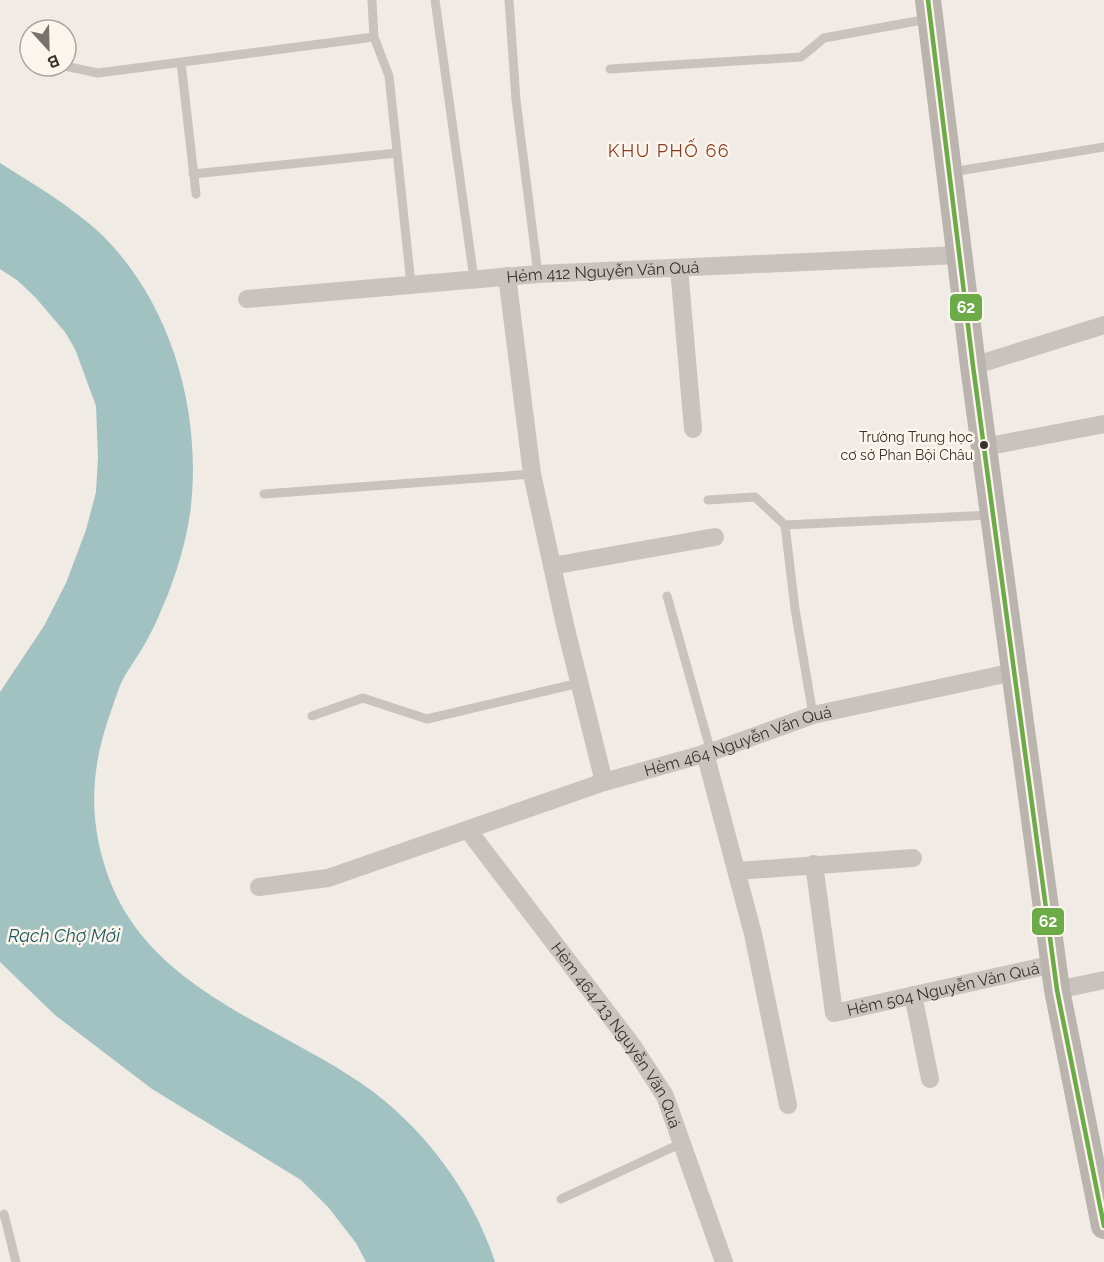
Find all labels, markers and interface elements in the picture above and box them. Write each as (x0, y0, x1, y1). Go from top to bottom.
north arrow (18, 18, 78, 78)
text: B (45, 51, 62, 72)
district label: KHU PHỐ 66 (608, 138, 730, 161)
street label: Hẻm 412 Nguyễn Văn Quá (506, 257, 700, 286)
line badge: 62 (949, 293, 983, 322)
text: 62 (957, 298, 975, 317)
place label: Trường Trung học cơ sở Phan Bội Châu (841, 429, 973, 463)
marker: Trường Trung học cơ sở Phan Bội Châu (978, 439, 990, 451)
street label: Hẻm 464 Nguyễn Văn Quá (642, 702, 833, 780)
line badge: 62 (1031, 907, 1065, 936)
text: 62 (1039, 912, 1057, 931)
water label: Rạch Chợ Mới (8, 925, 121, 946)
street label: Hẻm 464/13 Nguyễn Văn Quá (547, 938, 685, 1131)
street label: Hẻm 504 Nguyễn Văn Quá (845, 958, 1041, 1019)

